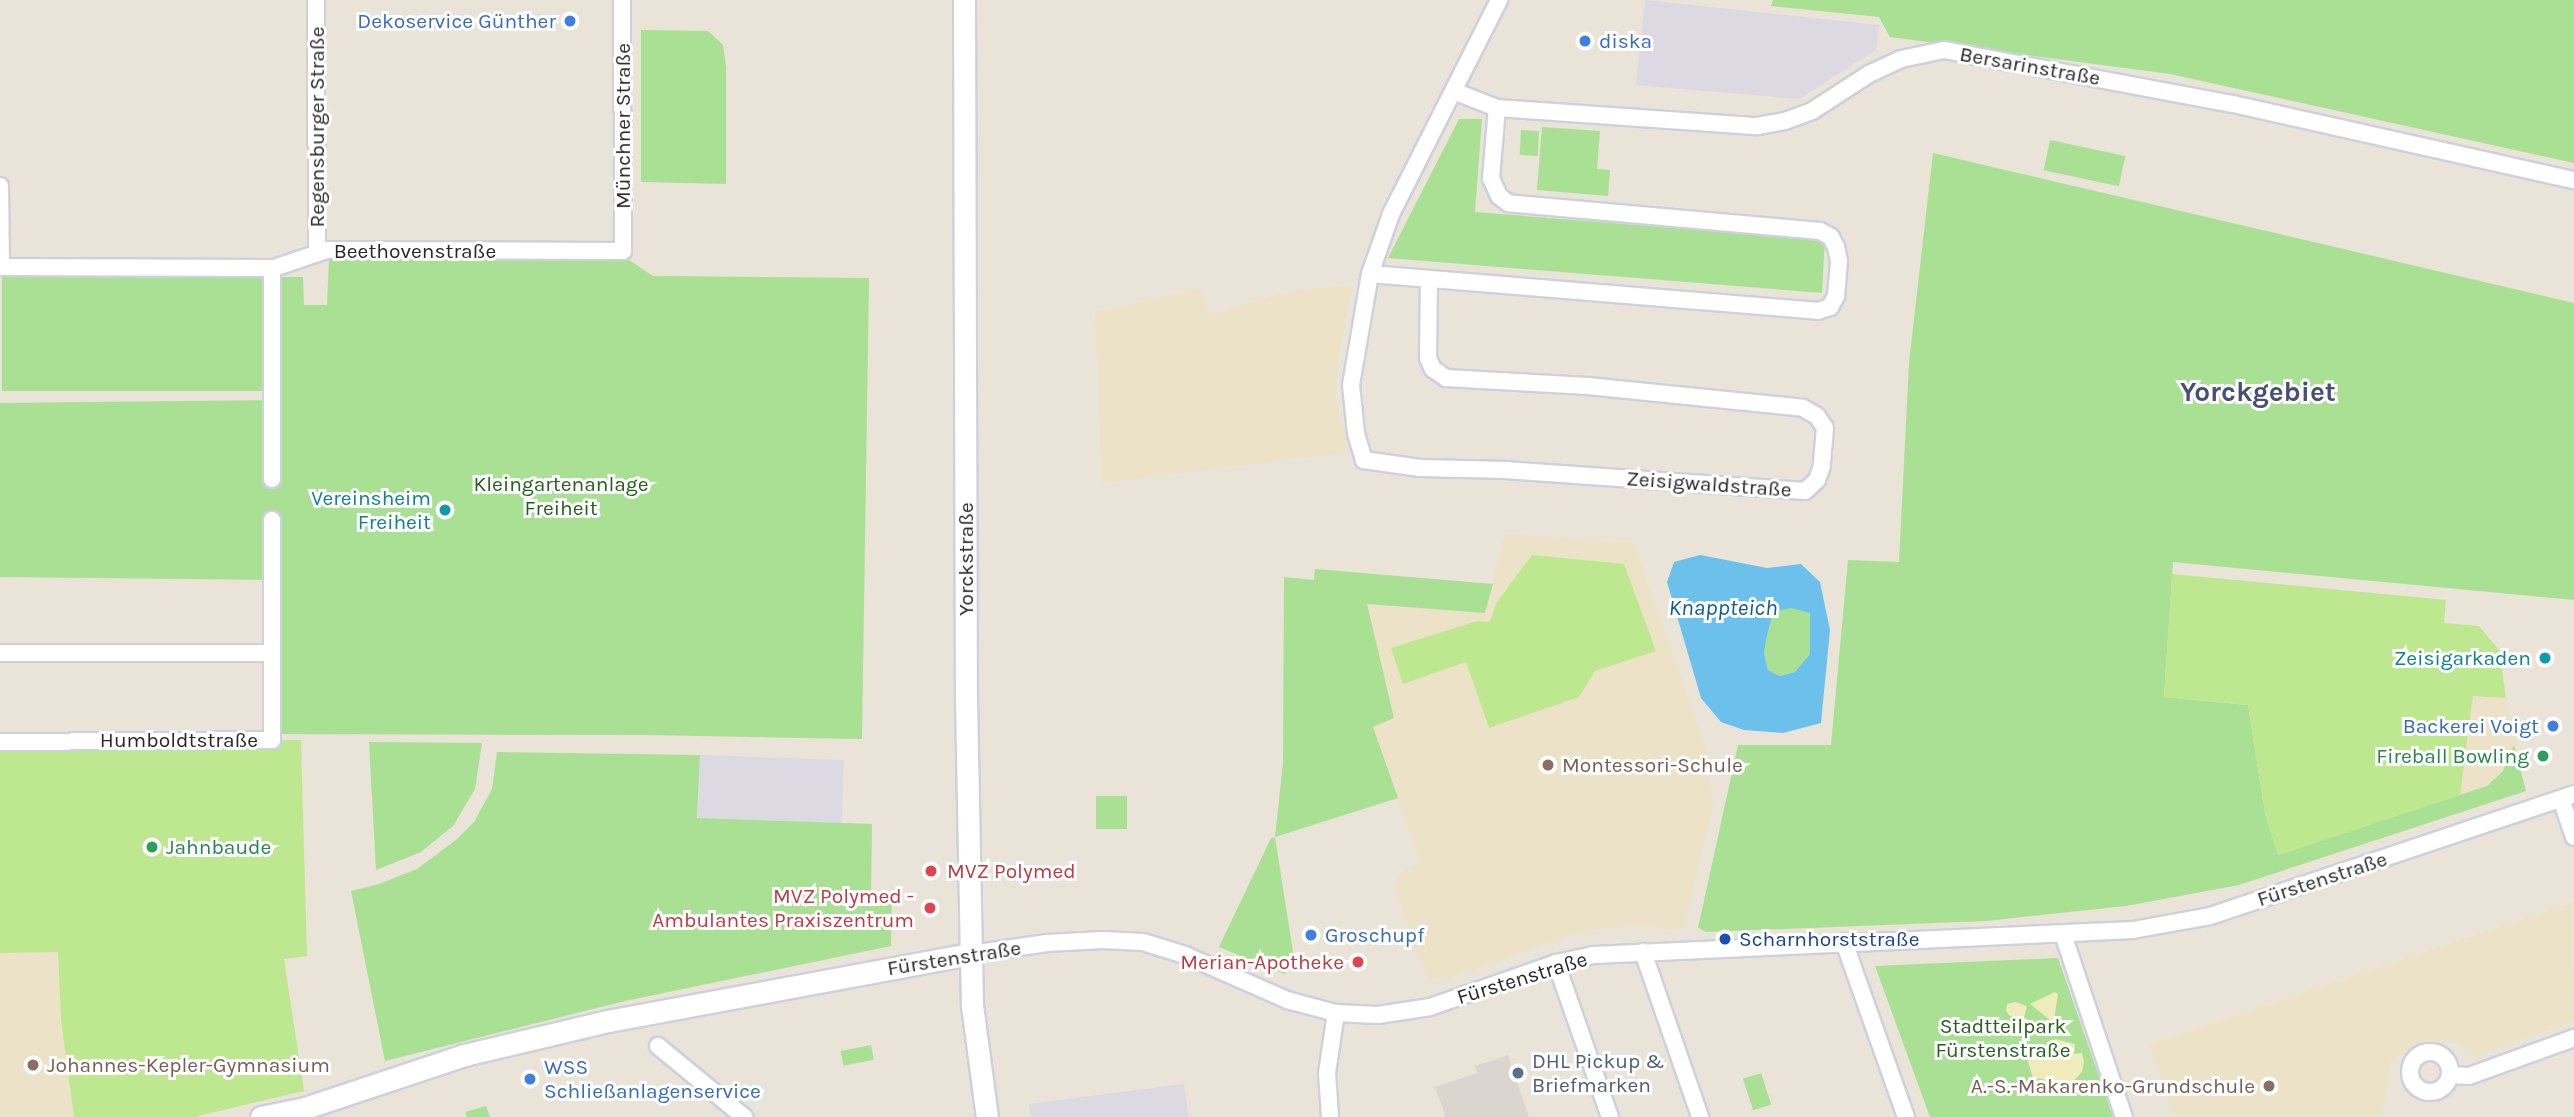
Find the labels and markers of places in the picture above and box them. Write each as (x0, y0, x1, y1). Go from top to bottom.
place label: Dekoservice Günther (357, 8, 556, 34)
marker: Dekoservice Günther (562, 13, 578, 29)
place label: diska (1599, 28, 1652, 54)
marker: diska (1577, 33, 1593, 49)
place label: Vereinsheim Freiheit (311, 485, 431, 535)
marker: Vereinsheim Freiheit (437, 502, 453, 518)
place label: Zeisigarkaden (2394, 645, 2531, 671)
marker: Zeisigarkaden (2537, 650, 2553, 666)
place label: Backerei Voigt (2403, 713, 2539, 739)
marker: Backerei Voigt (2545, 718, 2561, 734)
place label: Fireball Bowling (2376, 743, 2529, 769)
marker: Fireball Bowling (2535, 748, 2551, 764)
place label: Montessori-Schule (1562, 752, 1743, 778)
marker: Montessori-Schule (1540, 757, 1556, 773)
place label: Jahnbaude (166, 834, 271, 860)
marker: Jahnbaude (144, 839, 160, 855)
place label: MVZ Polymed (947, 858, 1076, 884)
marker: MVZ Polymed (921, 861, 941, 881)
place label: MVZ Polymed - Ambulantes Praxiszentrum (652, 883, 914, 933)
marker: MVZ Polymed - Ambulantes Praxiszentrum (920, 898, 940, 918)
place label: Groschupf (1325, 922, 1424, 948)
place label: Scharnhorststraße (1739, 926, 1919, 952)
marker: Groschupf (1303, 927, 1319, 943)
marker: Scharnhorststraße (1717, 931, 1733, 947)
place label: Merian-Apotheke (1180, 949, 1344, 975)
marker: Merian-Apotheke (1350, 954, 1366, 970)
place label: DHL Pickup & Briefmarken (1532, 1048, 1664, 1098)
place label: Johannes-Kepler-Gymnasium (47, 1052, 330, 1078)
place label: WSS Schließanlagenservice (544, 1054, 761, 1104)
marker: Johannes-Kepler-Gymnasium (25, 1057, 41, 1073)
marker: DHL Pickup & Briefmarken (1510, 1065, 1526, 1081)
marker: WSS Schließanlagenservice (522, 1071, 538, 1087)
place label: A.-S.-Makarenko-Grundschule (1971, 1073, 2255, 1099)
marker: A.-S.-Makarenko-Grundschule (2261, 1078, 2277, 1094)

